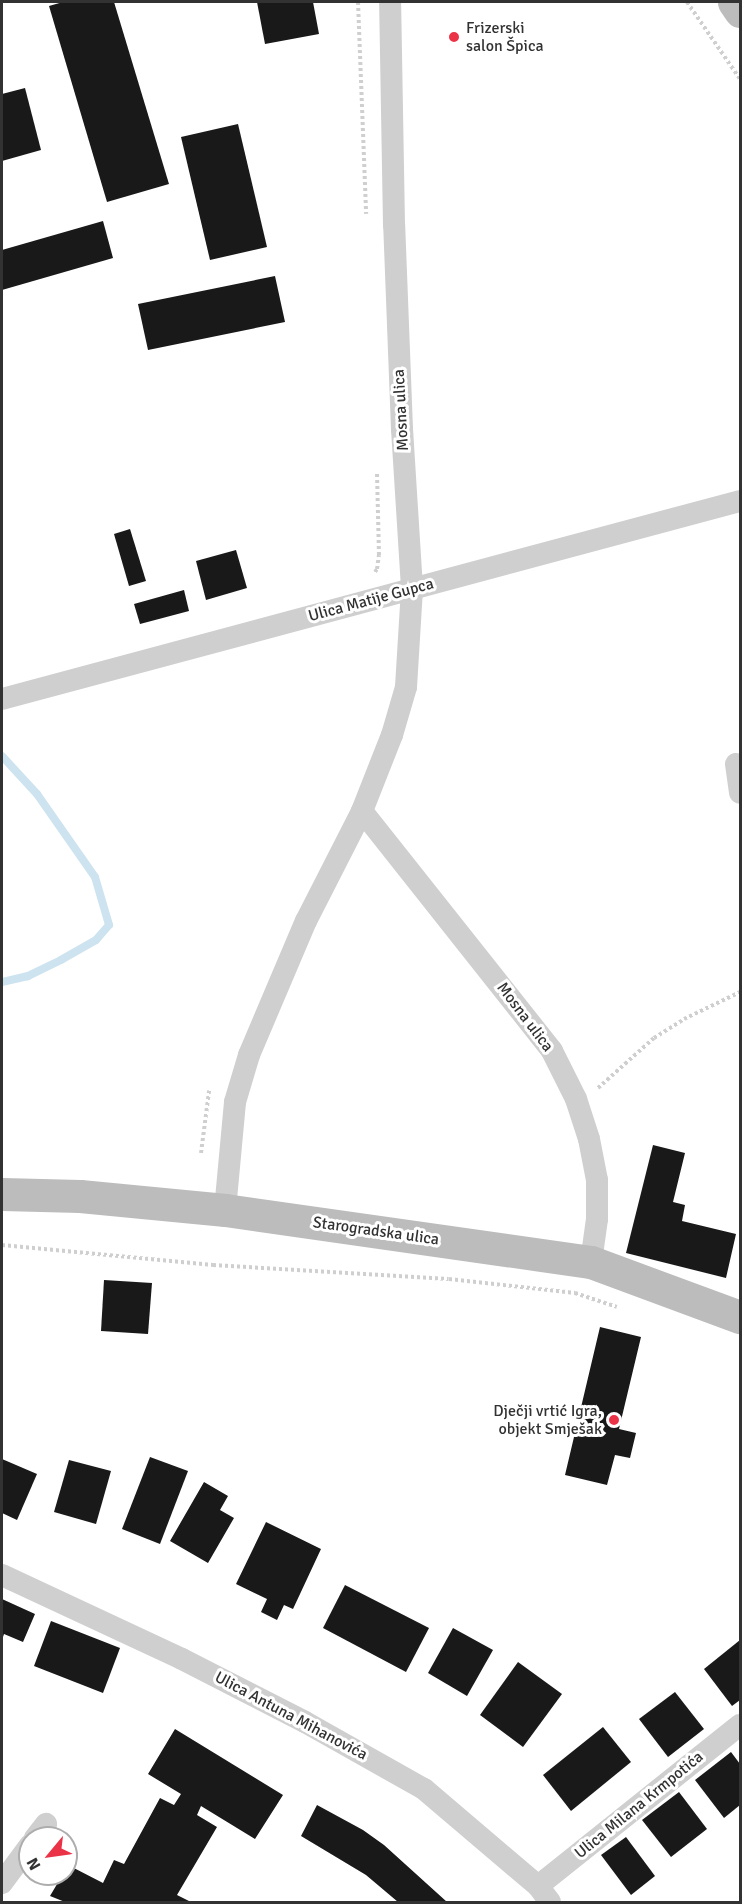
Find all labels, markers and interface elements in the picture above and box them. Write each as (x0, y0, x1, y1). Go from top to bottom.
place label: Frizerski salon Špica (466, 18, 544, 56)
marker: Frizerski salon Špica (447, 30, 461, 44)
street label: Mosna ulica (389, 369, 413, 451)
street label: Ulica Matije Gupca (306, 574, 436, 626)
street label: Mosna ulica (493, 978, 557, 1056)
street label: Starogradska ulica (312, 1213, 440, 1249)
place label: Dječji vrtić Igra, objekt Smješak (493, 1401, 602, 1439)
marker: Dječji vrtić Igra, objekt Smješak (607, 1413, 621, 1427)
street label: Ulica Antuna Mihanovića (211, 1668, 371, 1764)
street label: Ulica Milana Krmpotića (571, 1747, 707, 1863)
north arrow (18, 1826, 78, 1886)
text: N (23, 1854, 45, 1873)

